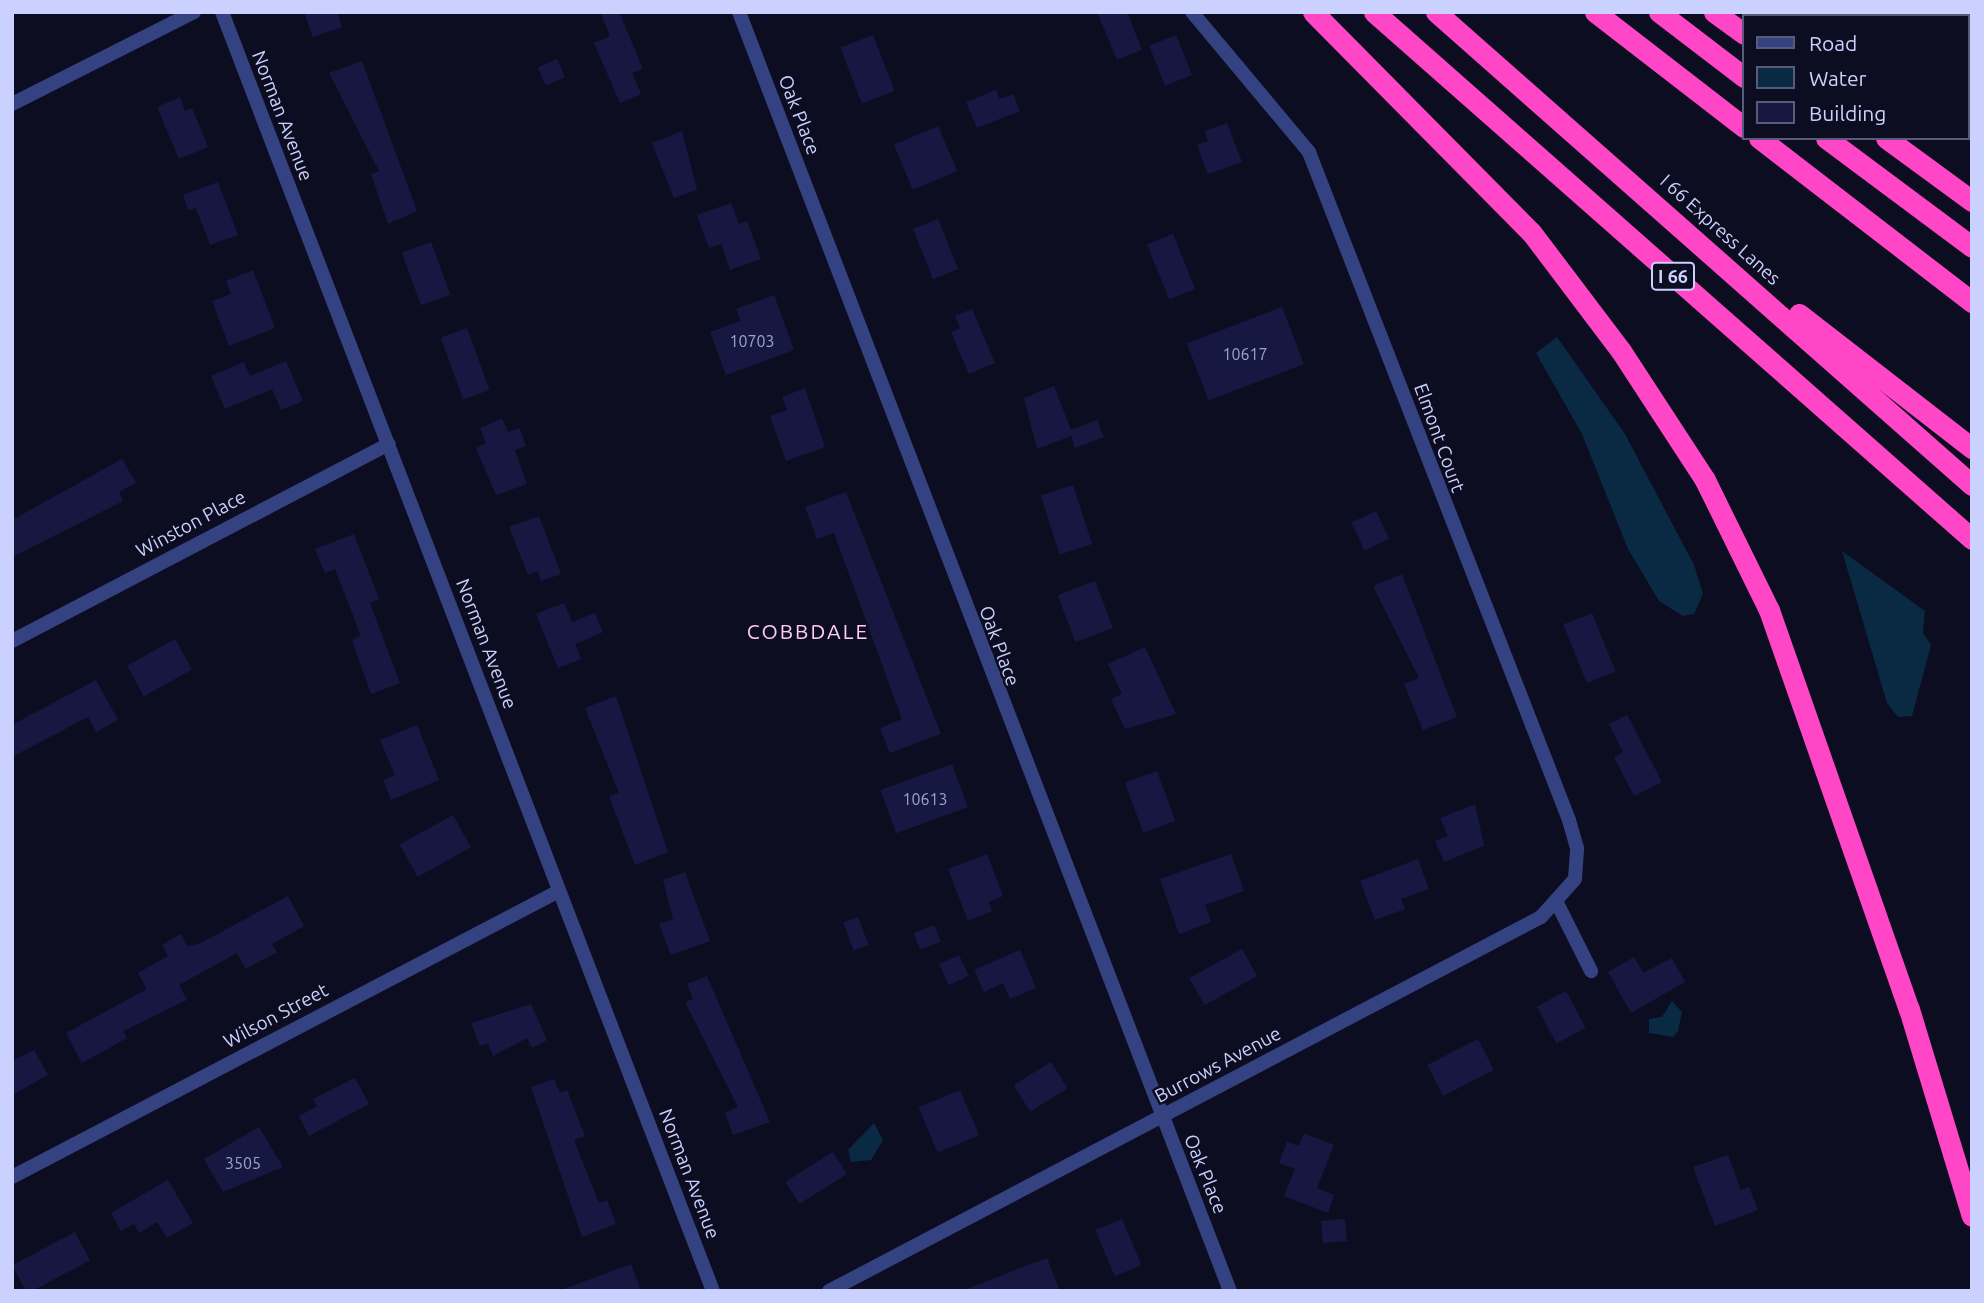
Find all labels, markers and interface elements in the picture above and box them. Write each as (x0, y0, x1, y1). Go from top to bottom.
legend (1742, 14, 1970, 140)
text: Road (1809, 31, 1857, 55)
street label: Norman Avenue (247, 48, 317, 184)
text: Water (1809, 66, 1867, 90)
street label: Oak Place (773, 72, 825, 158)
text: Building (1809, 101, 1886, 125)
street label: I 66 Express Lanes (1655, 170, 1785, 290)
road number: I 66 (1650, 262, 1696, 290)
house number: 10703 (729, 331, 775, 351)
house number: 10617 (1222, 344, 1268, 364)
street label: Elmont Court (1409, 381, 1469, 495)
street label: Winston Place (132, 486, 250, 562)
street label: Norman Avenue (451, 576, 521, 712)
street label: Oak Place (974, 603, 1024, 689)
district label: COBBDALE (748, 618, 868, 644)
house number: 10613 (902, 789, 948, 809)
street label: Wilson Street (220, 979, 332, 1053)
street label: Burrows Avenue (1151, 1022, 1285, 1108)
street label: Norman Avenue (654, 1106, 724, 1242)
street label: Oak Place (1179, 1131, 1231, 1217)
house number: 3505 (225, 1153, 261, 1173)

